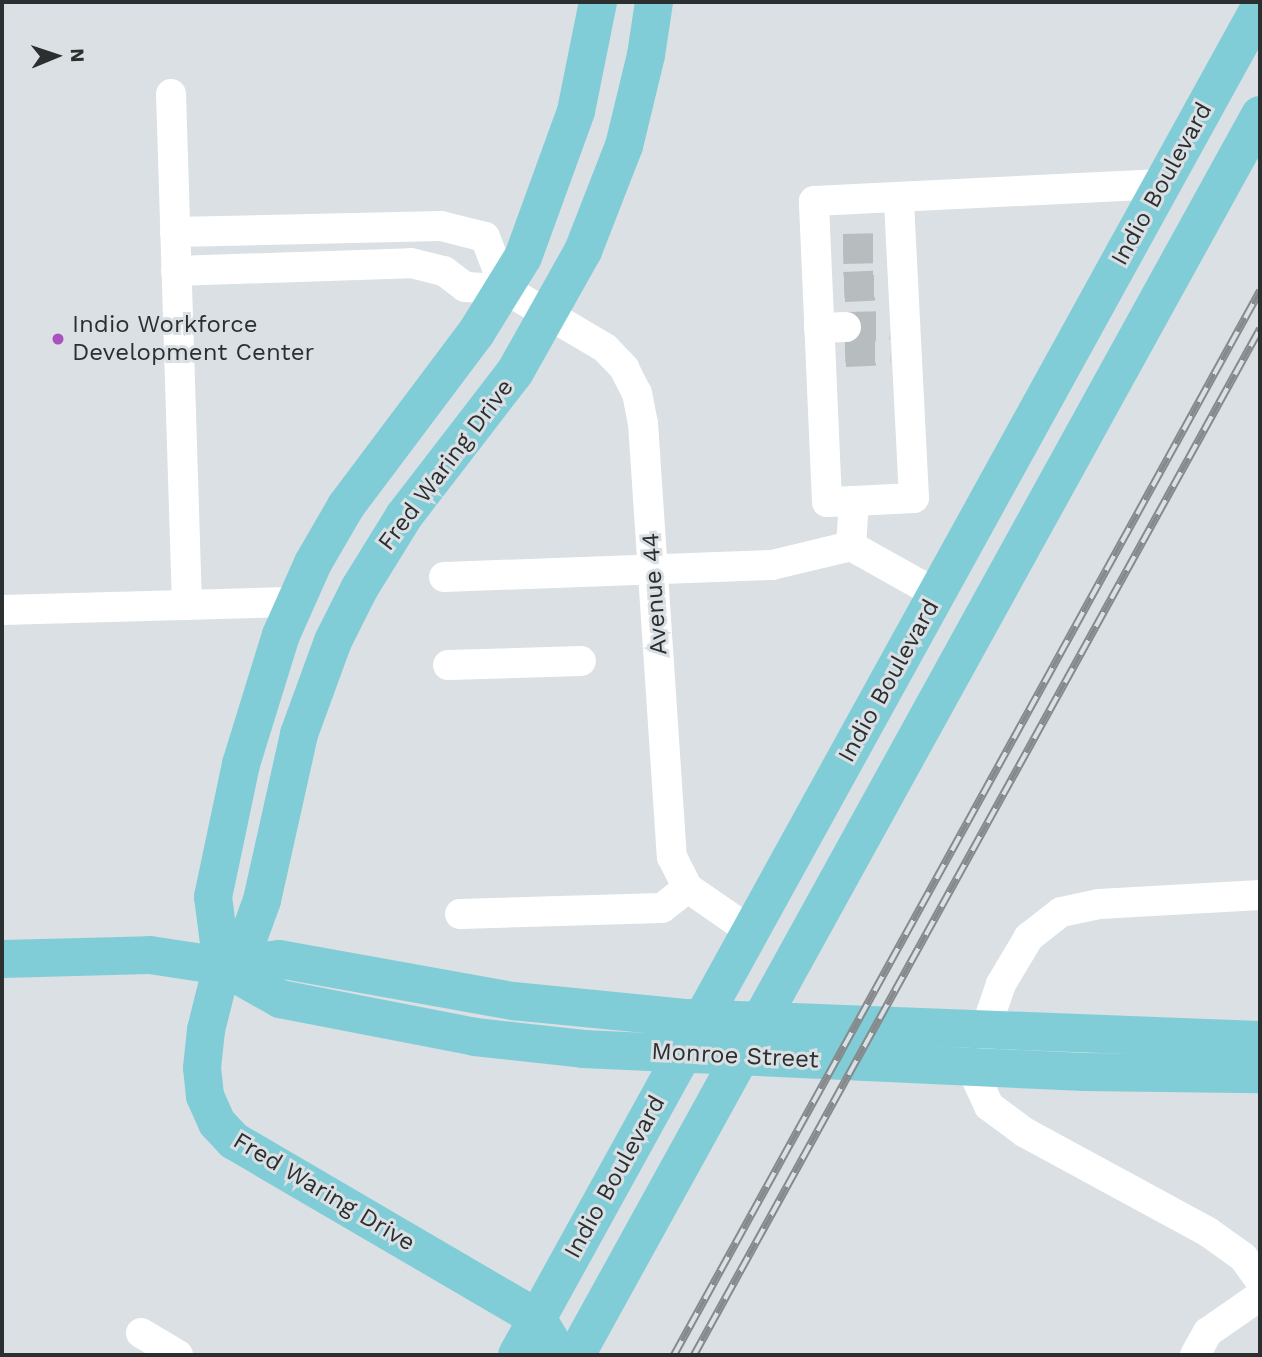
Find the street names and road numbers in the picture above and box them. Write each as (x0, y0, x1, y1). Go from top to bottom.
street label: Indio Boulevard (1105, 98, 1219, 270)
street label: Fred Waring Drive (372, 373, 520, 557)
street label: Avenue 44 (636, 532, 674, 656)
street label: Indio Boulevard (832, 595, 946, 767)
street label: Monroe Street (651, 1037, 819, 1075)
street label: Indio Boulevard (558, 1091, 672, 1263)
street label: Fred Waring Drive (228, 1126, 420, 1258)

